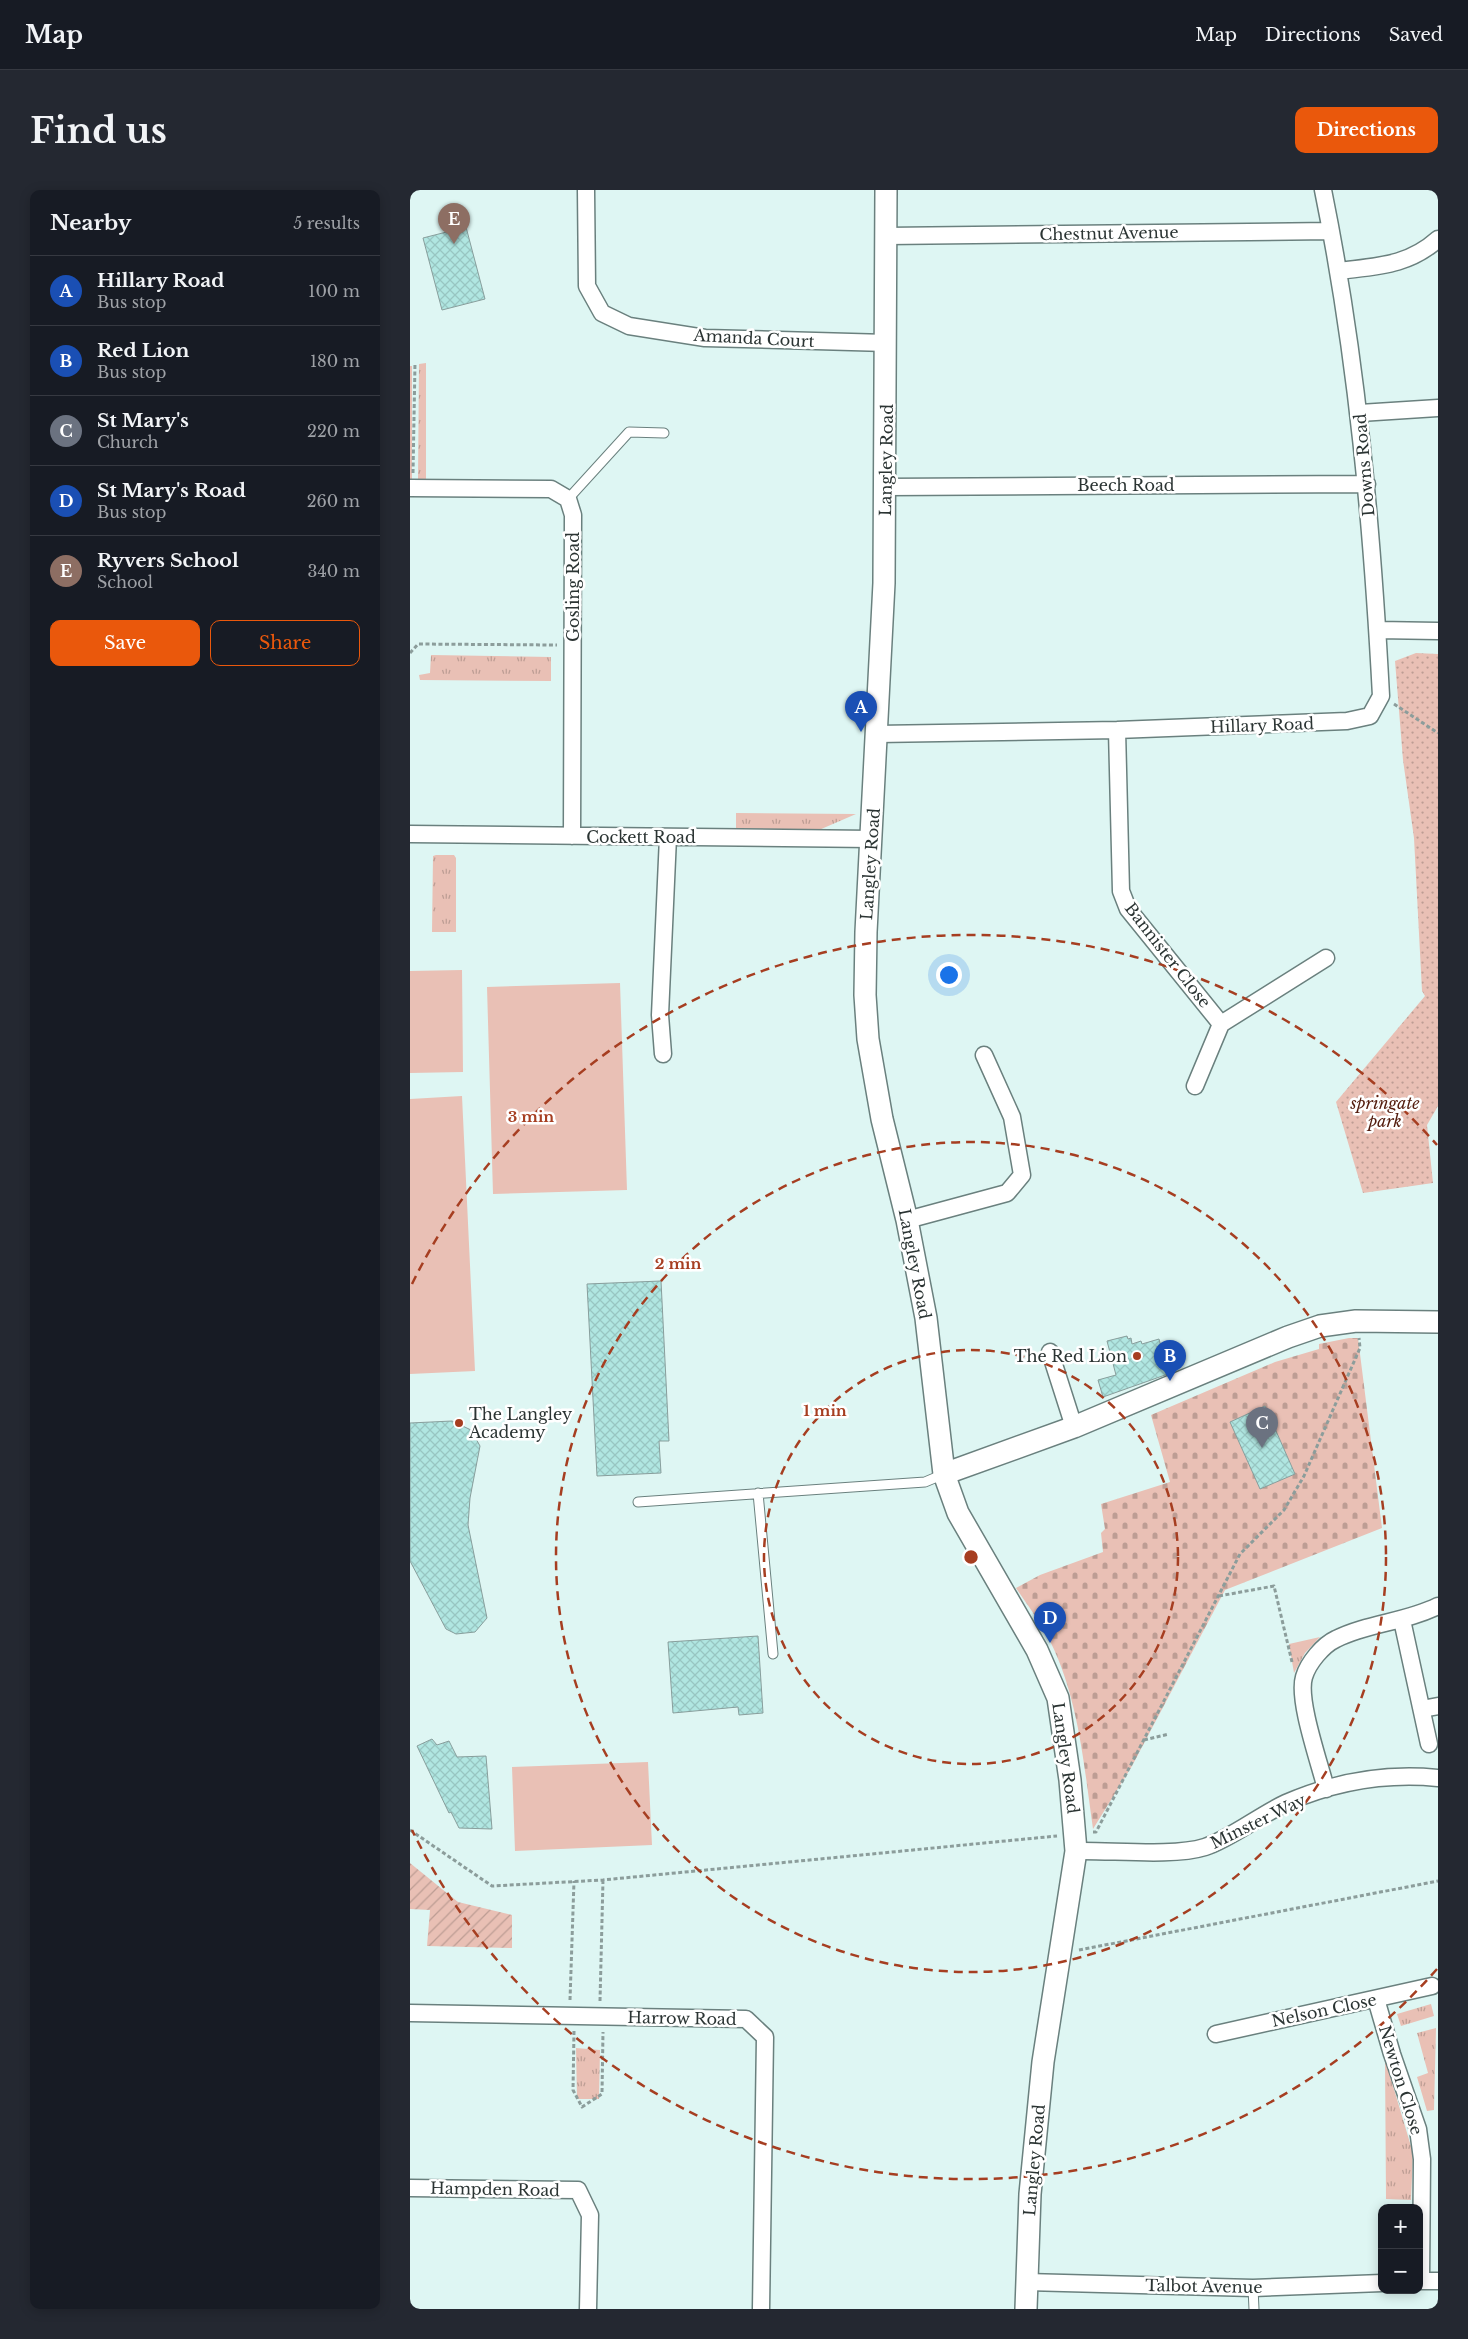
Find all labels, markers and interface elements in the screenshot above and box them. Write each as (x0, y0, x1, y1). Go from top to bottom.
text: Map (25, 20, 83, 49)
text: Map (1195, 24, 1237, 46)
text: Directions (1265, 24, 1361, 46)
text: Saved (1389, 24, 1443, 46)
button: Directions (1295, 107, 1438, 153)
text: Find us (30, 109, 167, 152)
pin: E (438, 203, 470, 244)
text: Nearby (50, 210, 131, 236)
text: 5 results (293, 213, 360, 233)
street label: Chestnut Avenue (1039, 222, 1179, 244)
text: Hillary Road (97, 269, 224, 292)
text: A (60, 281, 72, 301)
text: 100 m (308, 281, 360, 301)
text: Bus stop (97, 292, 166, 312)
street label: Amanda Court (692, 325, 815, 351)
text: Red Lion (97, 339, 189, 362)
text: B (60, 351, 72, 371)
text: 180 m (310, 351, 360, 371)
text: Bus stop (97, 362, 166, 382)
street label: Langley Road (875, 404, 897, 516)
text: St Mary's (97, 409, 189, 432)
street label: Downs Road (1350, 412, 1378, 517)
text: C (59, 421, 73, 441)
text: 220 m (307, 421, 360, 441)
text: Church (97, 432, 159, 452)
street label: Beech Road (1077, 475, 1175, 495)
text: St Mary's Road (97, 479, 246, 502)
text: D (59, 491, 73, 511)
text: 260 m (307, 491, 360, 511)
text: Bus stop (97, 502, 166, 522)
street label: Gosling Road (563, 532, 583, 642)
text: Ryvers School (97, 549, 239, 572)
text: E (60, 561, 72, 581)
text: 340 m (308, 561, 360, 581)
text: School (97, 572, 153, 592)
button: Save (50, 620, 200, 666)
button: Share (210, 620, 360, 666)
pin: A (845, 691, 877, 732)
street label: Hillary Road (1210, 713, 1315, 737)
street label: Langley Road (856, 807, 884, 921)
street label: Cockett Road (586, 827, 696, 847)
street label: Bannister Close (1121, 898, 1215, 1012)
your location (936, 962, 962, 988)
park label: springate park (1349, 1093, 1420, 1131)
text: 3 min (508, 1107, 554, 1126)
street label: Langley Road (894, 1207, 936, 1321)
text: 2 min (655, 1254, 701, 1273)
pin: B (1154, 1340, 1186, 1381)
place label: The Red Lion (1014, 1346, 1127, 1366)
marker: The Red Lion (1131, 1350, 1143, 1362)
text: 1 min (803, 1401, 847, 1420)
place label: The Langley Academy (468, 1404, 573, 1442)
pin: C (1246, 1407, 1278, 1448)
marker: The Langley Academy (453, 1417, 465, 1429)
centre of rings (962, 1548, 980, 1566)
pin: D (1034, 1602, 1066, 1643)
street label: Langley Road (1048, 1701, 1084, 1815)
street label: Minster Way (1207, 1789, 1310, 1853)
street label: Nelson Close (1270, 1989, 1378, 2031)
street label: Harrow Road (627, 2007, 737, 2029)
street label: Newton Close (1375, 2023, 1427, 2137)
street label: Langley Road (1019, 2103, 1049, 2217)
street label: Hampden Road (430, 2178, 560, 2200)
map controls (1378, 2204, 1423, 2294)
button: + (1378, 2204, 1423, 2249)
button: − (1378, 2249, 1423, 2294)
street label: Talbot Avenue (1145, 2275, 1263, 2297)

